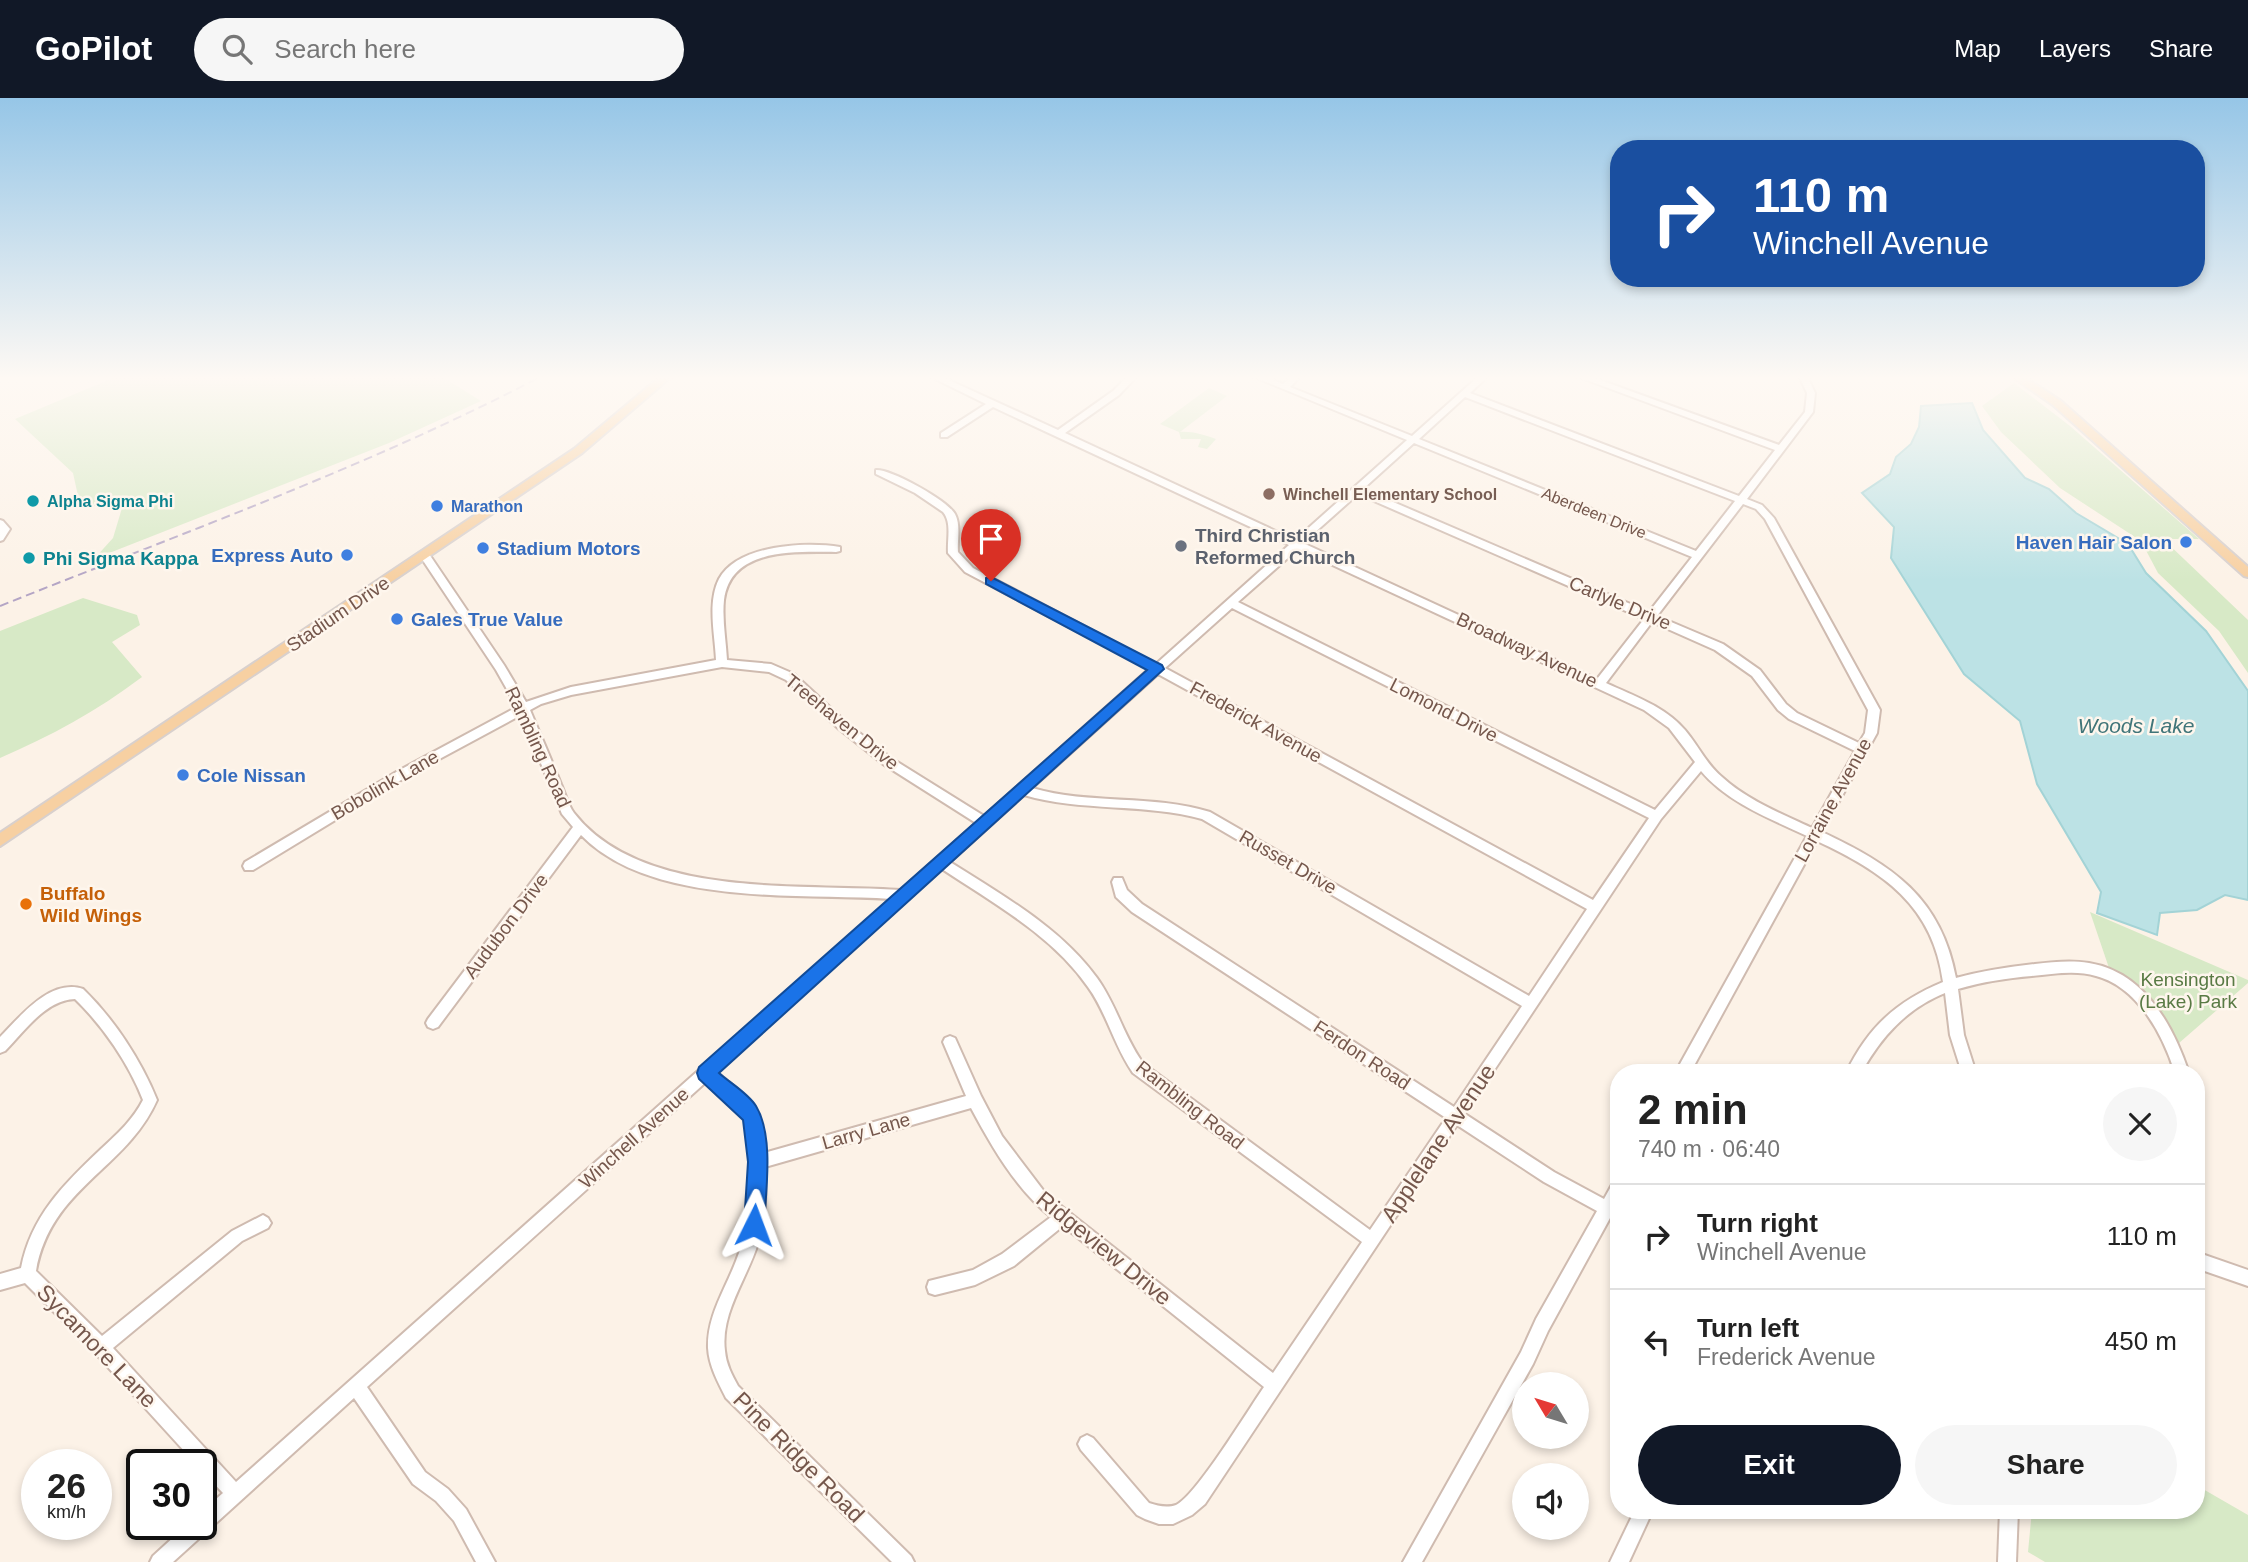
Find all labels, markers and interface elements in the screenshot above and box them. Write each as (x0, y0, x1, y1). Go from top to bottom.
search box (194, 18, 684, 81)
text: GoPilot (35, 30, 152, 67)
icon: search (218, 30, 256, 68)
text: Search here (274, 34, 416, 64)
text: Map (1954, 35, 2001, 62)
text: Layers (2039, 35, 2111, 62)
text: Share (2149, 35, 2213, 62)
icon: right (1638, 168, 1729, 259)
text: 110 m (1753, 168, 1889, 222)
text: Winchell Avenue (1753, 225, 1989, 261)
street label: Aberdeen Drive (1539, 484, 1649, 542)
marker: Winchell Elementary School (1261, 486, 1277, 502)
place label: Winchell Elementary School (1283, 486, 1497, 503)
marker: Alpha Sigma Phi (25, 493, 41, 509)
place label: Alpha Sigma Phi (47, 493, 173, 510)
marker: Marathon (429, 498, 445, 514)
place label: Marathon (451, 498, 523, 515)
pin (961, 509, 1021, 581)
icon: arrive (972, 520, 1010, 558)
place label: Third Christian Reformed Church (1195, 525, 1355, 568)
place label: Haven Hair Salon (2016, 532, 2172, 553)
marker: Haven Hair Salon (2178, 534, 2194, 550)
place label: Stadium Motors (497, 538, 641, 559)
marker: Third Christian Reformed Church (1173, 538, 1189, 554)
marker: Stadium Motors (475, 540, 491, 556)
place label: Express Auto (211, 545, 333, 566)
marker: Express Auto (339, 547, 355, 563)
place label: Phi Sigma Kappa (43, 548, 199, 569)
marker: Phi Sigma Kappa (21, 550, 37, 566)
street label: Stadium Drive (283, 572, 393, 656)
street label: Carlyle Drive (1566, 572, 1674, 634)
street label: Broadway Avenue (1453, 608, 1601, 692)
place label: Gales True Value (411, 609, 563, 630)
marker: Gales True Value (389, 611, 405, 627)
street label: Treehaven Drive (781, 670, 903, 774)
street label: Lomond Drive (1387, 674, 1501, 746)
street label: Frederick Avenue (1186, 677, 1326, 767)
street label: Rambling Road (501, 683, 575, 811)
water label: Woods Lake (2078, 714, 2194, 737)
street label: Lorraine Avenue (1790, 735, 1876, 865)
street label: Bobolink Lane (328, 746, 442, 824)
place label: Cole Nissan (197, 765, 306, 786)
marker: Cole Nissan (175, 767, 191, 783)
street label: Russet Drive (1236, 826, 1340, 898)
street label: Audubon Drive (460, 869, 552, 983)
place label: Buffalo Wild Wings (40, 883, 142, 926)
marker: Buffalo Wild Wings (18, 896, 34, 912)
park label: Kensington (Lake) Park (2139, 969, 2238, 1012)
street label: Ferdon Road (1310, 1016, 1414, 1094)
street label: Rambling Road (1132, 1056, 1248, 1154)
street label: Applelane Avenue (1375, 1059, 1501, 1227)
street label: Winchell Avenue (575, 1083, 693, 1193)
text: 2 min (1638, 1086, 1748, 1133)
button: close (2103, 1087, 2177, 1161)
street label: Larry Lane (819, 1108, 913, 1154)
text: 740 m · 06:40 (1638, 1136, 1780, 1162)
street label: Ridgeview Drive (1031, 1186, 1177, 1310)
position arrow (717, 1188, 791, 1262)
text: Turn right (1697, 1208, 1818, 1238)
icon: right (1638, 1218, 1676, 1256)
text: 110 m (2107, 1221, 2177, 1251)
text: Winchell Avenue (1697, 1239, 1867, 1265)
street label: Sycamore Lane (32, 1279, 162, 1413)
text: Turn left (1697, 1313, 1799, 1343)
icon: left (1638, 1323, 1676, 1361)
text: 450 m (2105, 1326, 2177, 1356)
text: Frederick Avenue (1697, 1344, 1876, 1370)
north arrow (1512, 1372, 1589, 1449)
map controls (1512, 1372, 1589, 1540)
street label: Pine Ridge Road (728, 1386, 870, 1528)
button: Exit (1638, 1425, 1901, 1505)
button: Share (1915, 1425, 2177, 1505)
speed limit sign: 30 (126, 1449, 217, 1540)
button: sound (1512, 1463, 1589, 1540)
text: 26 (47, 1466, 86, 1505)
text: km/h (47, 1502, 86, 1522)

